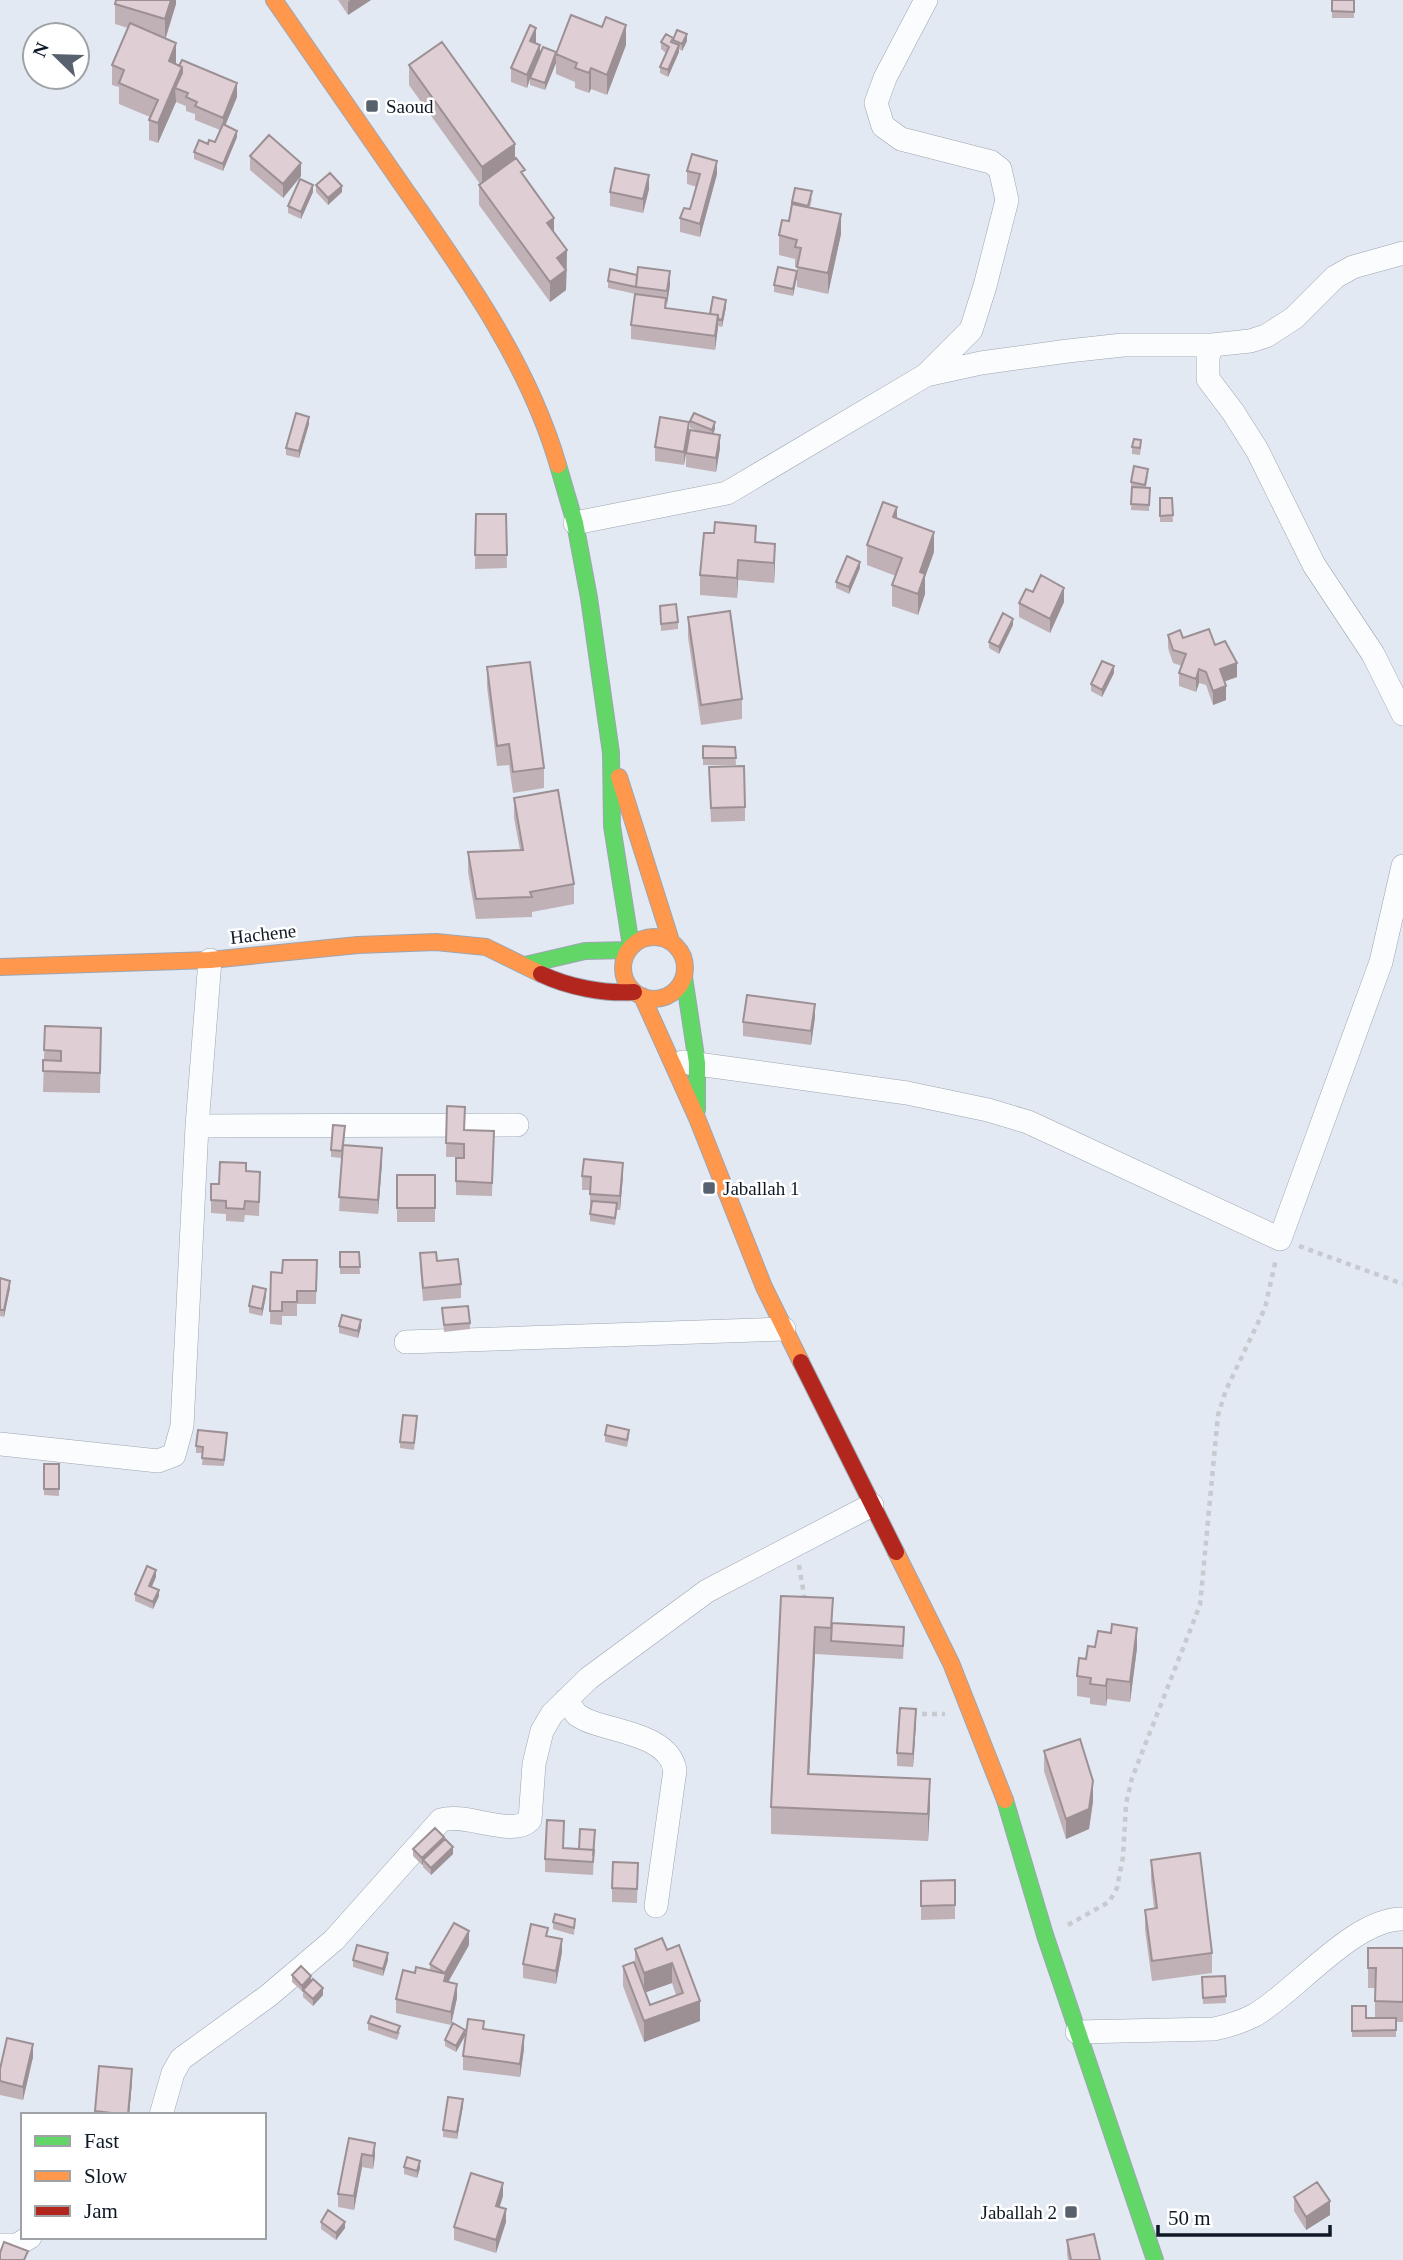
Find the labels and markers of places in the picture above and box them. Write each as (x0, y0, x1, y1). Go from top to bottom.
place label: Saoud (386, 96, 434, 117)
marker: Saoud (364, 98, 380, 114)
place label: Jaballah 1 (723, 1178, 800, 1199)
marker: Jaballah 1 (701, 1180, 717, 1196)
place label: Jaballah 2 (980, 2202, 1057, 2223)
marker: Jaballah 2 (1063, 2204, 1079, 2220)

